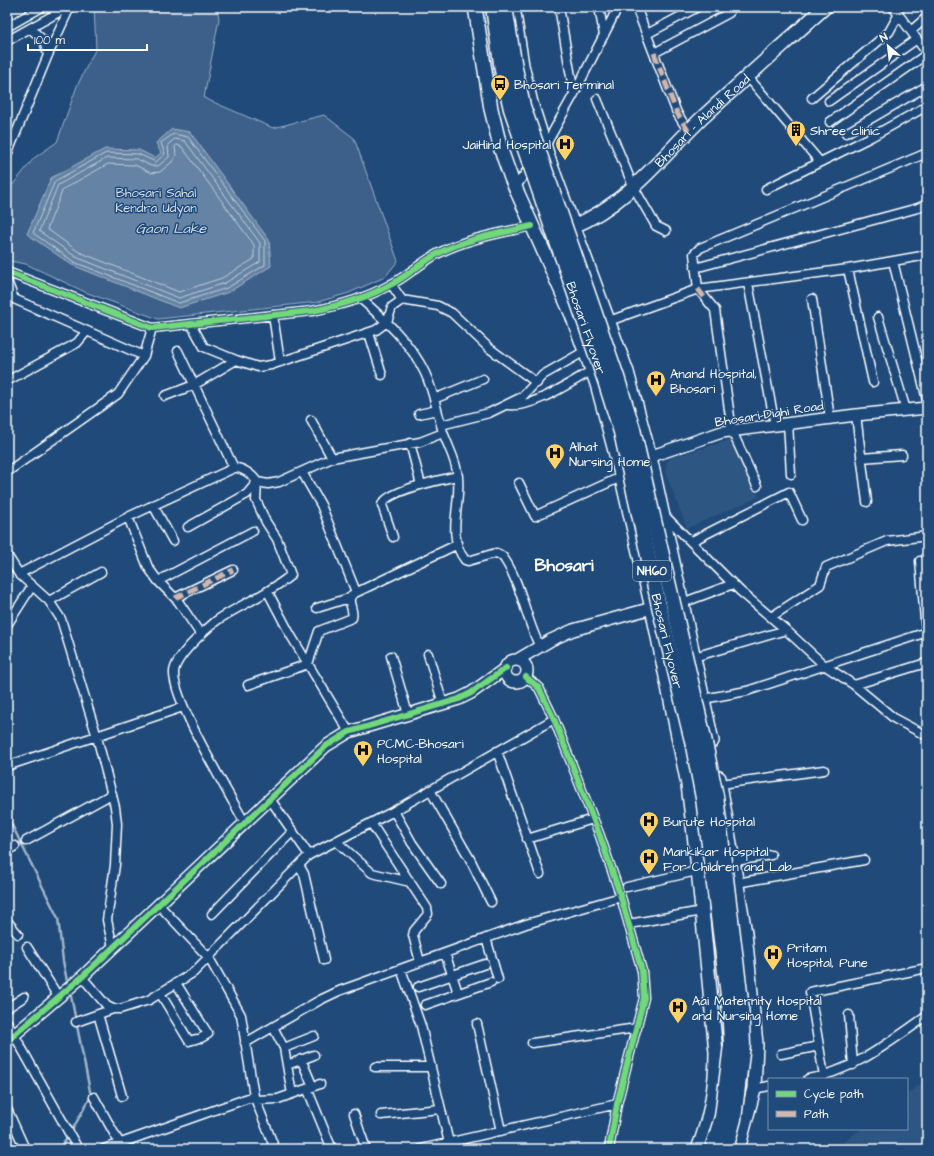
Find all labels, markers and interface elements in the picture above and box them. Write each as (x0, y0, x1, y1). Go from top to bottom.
scale bar (28, 26, 147, 52)
north arrow (868, 26, 908, 66)
text: N (877, 29, 890, 46)
text: 100 m (34, 32, 65, 49)
street label: Bhosari - Alandi Road (651, 70, 755, 172)
bus stop icon: Bhosari Terminal (489, 73, 511, 101)
place label: Bhosari Terminal (514, 76, 614, 94)
building icon: Shree clinic (785, 119, 807, 147)
place label: Shree clinic (810, 122, 880, 140)
hospital icon: JaiHind Hospital (554, 133, 576, 161)
place label: JaiHind Hospital (463, 136, 551, 154)
park label: Bhosari Sahal Kendra Udyan (115, 184, 197, 218)
water label: Gaon Lake (136, 219, 208, 239)
street label: Bhosari Flyover (561, 279, 610, 377)
place label: Anand Hospital, Bhosari (670, 365, 757, 398)
hospital icon: Anand Hospital, Bhosari (645, 369, 667, 397)
street label: Bhosari-Dighi Road (713, 396, 825, 432)
place label: Alhat Nursing Home (569, 438, 650, 472)
hospital icon: Alhat Nursing Home (544, 442, 566, 470)
district label: Bhosari (534, 554, 594, 578)
road number: NH60 (633, 561, 671, 581)
street label: Bhosari Flyover (647, 592, 687, 690)
place label: PCMC-Bhosari Hospital (377, 735, 464, 768)
hospital icon: PCMC-Bhosari Hospital (352, 739, 374, 767)
hospital icon: Burute Hospital (638, 810, 660, 838)
place label: Burute Hospital (663, 813, 755, 831)
place label: Mankikar Hospital For Children and Lab (663, 843, 793, 876)
hospital icon: Mankikar Hospital For Children and Lab (638, 847, 660, 875)
place label: Pritam Hospital, Pune (787, 939, 868, 972)
hospital icon: Pritam Hospital, Pune (762, 943, 784, 971)
place label: Aai Maternity Hospital and Nursing Home (692, 992, 822, 1026)
hospital icon: Aai Maternity Hospital and Nursing Home (667, 996, 689, 1024)
legend (768, 1078, 908, 1130)
text: Cycle path (804, 1086, 863, 1104)
text: Path (804, 1106, 829, 1123)

